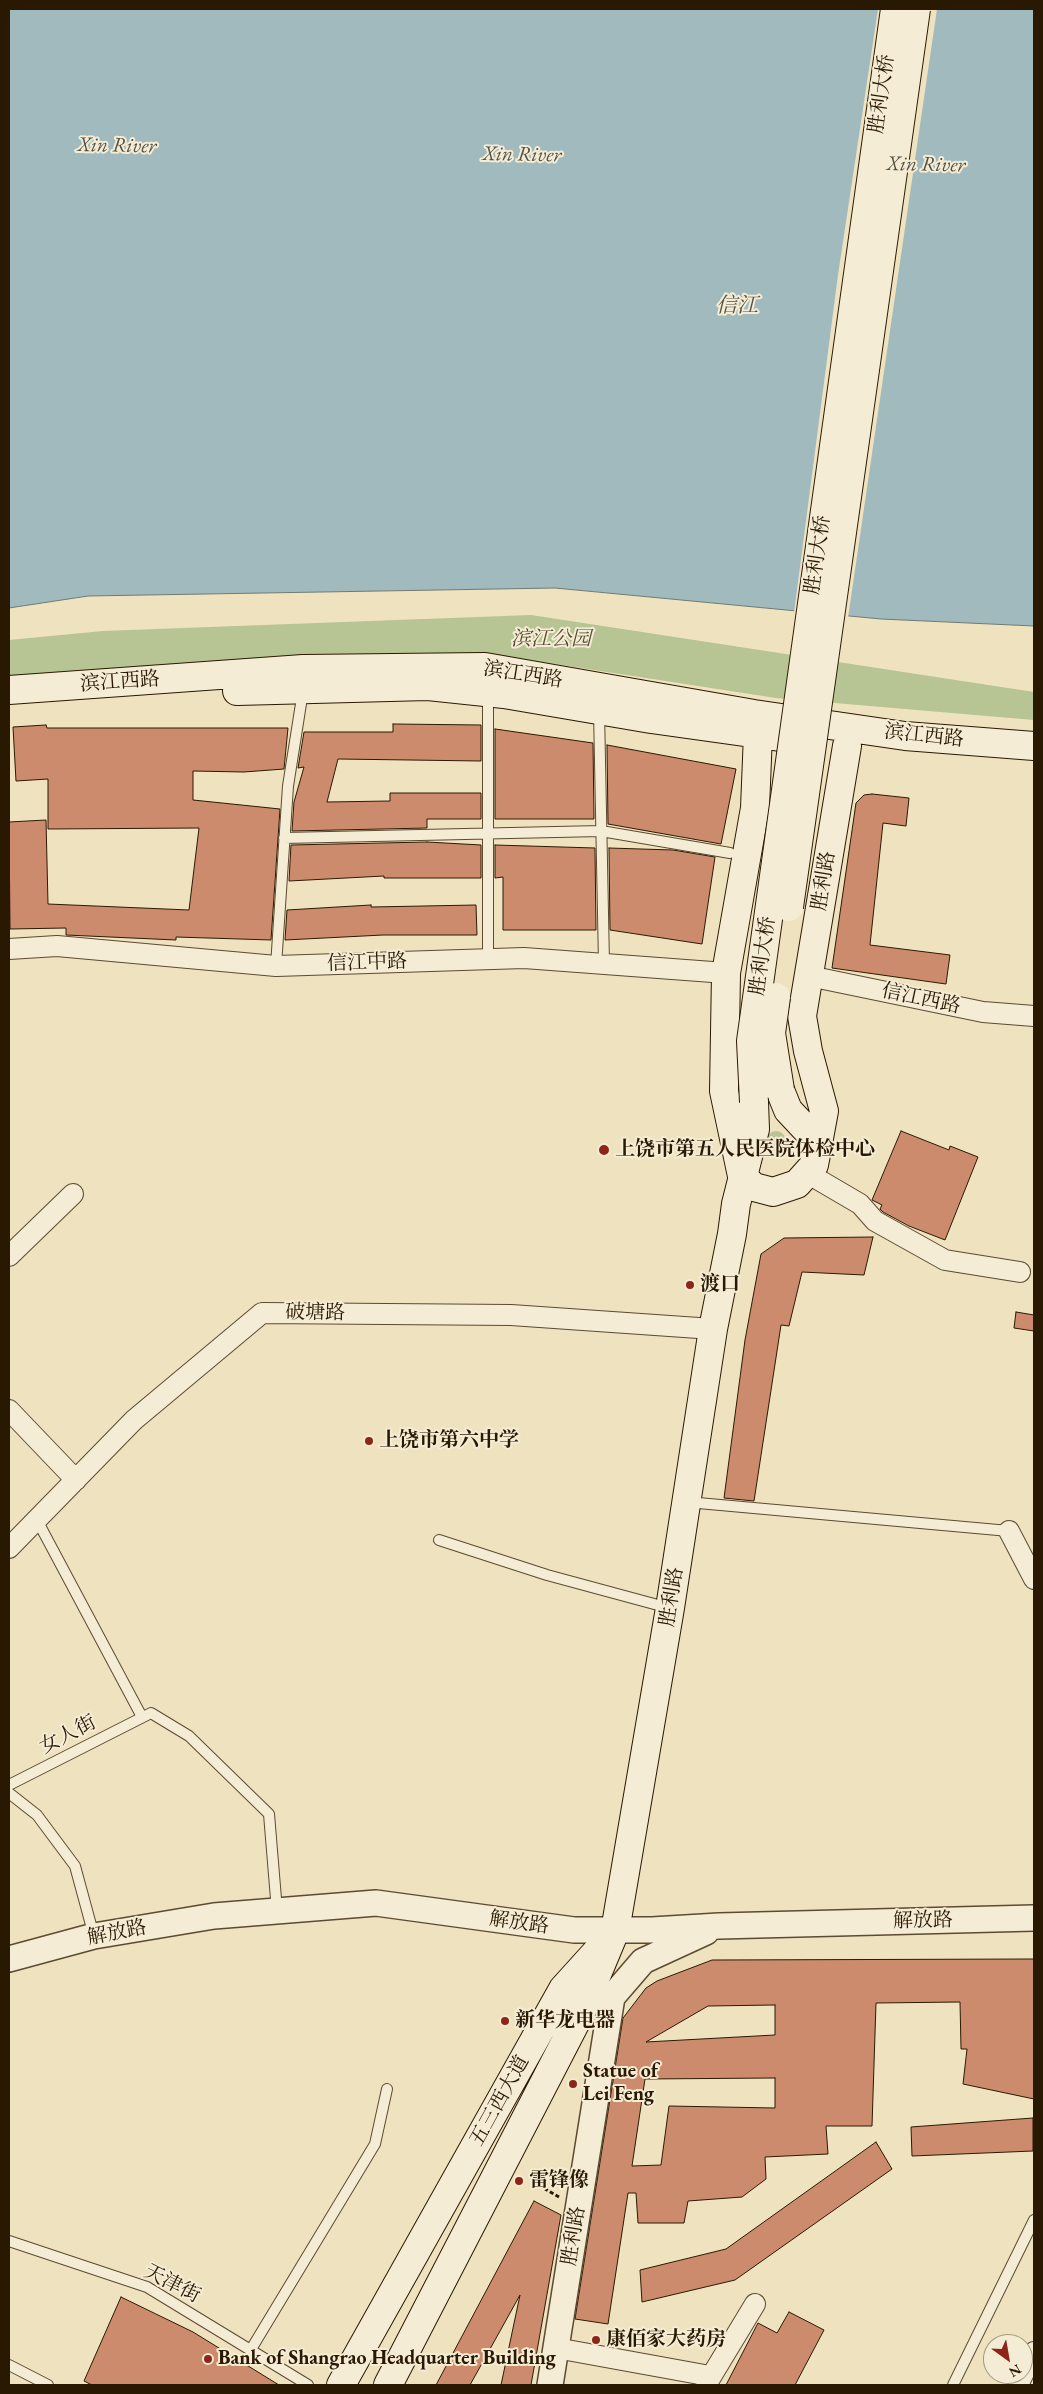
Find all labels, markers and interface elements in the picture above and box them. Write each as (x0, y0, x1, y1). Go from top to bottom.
street label: 胜利大桥 (865, 53, 899, 135)
water label: Xin River (77, 133, 157, 159)
water label: Xin River (482, 142, 562, 168)
water label: Xin River (886, 152, 966, 178)
water label: 信江 (716, 293, 758, 319)
street label: 胜利大桥 (801, 514, 835, 596)
park label: 滨江公园 (511, 628, 591, 652)
street label: 滨江西路 (482, 657, 564, 693)
street label: 滨江西路 (79, 667, 161, 697)
street label: 滨江西路 (883, 720, 965, 752)
street label: 胜利路 (807, 849, 841, 913)
street label: 胜利大桥 (746, 915, 780, 997)
street label: 信江中路 (327, 950, 407, 976)
street label: 信江西路 (879, 979, 963, 1019)
place label: 上饶市第五人民医院体检中心 (615, 1138, 875, 1162)
marker: 上饶市第五人民医院体检中心 (597, 1143, 611, 1157)
place label: 渡口 (700, 1273, 740, 1297)
marker: 渡口 (684, 1279, 696, 1291)
street label: 破塘路 (285, 1300, 345, 1326)
place label: 上饶市第六中学 (379, 1429, 519, 1453)
marker: 上饶市第六中学 (363, 1435, 375, 1447)
street label: 胜利路 (655, 1565, 689, 1629)
street label: 女人街 (36, 1711, 100, 1759)
street label: 解放路 (488, 1907, 550, 1939)
street label: 解放路 (893, 1908, 953, 1934)
street label: 解放路 (85, 1915, 149, 1951)
place label: 新华龙电器 (515, 2009, 615, 2033)
marker: 新华龙电器 (499, 2015, 511, 2027)
street label: 五三西大道 (465, 2051, 535, 2151)
place label: Statue of Lei Feng (583, 2060, 658, 2107)
marker: Statue of Lei Feng (567, 2078, 579, 2090)
place label: 雷锋像 (529, 2169, 589, 2193)
marker: 雷锋像 (513, 2175, 525, 2187)
street label: 胜利路 (557, 2204, 591, 2268)
street label: 天津街 (140, 2260, 204, 2308)
place label: 康佰家大药房 (606, 2328, 726, 2352)
marker: 康佰家大药房 (590, 2334, 602, 2346)
north arrow (983, 2334, 1033, 2384)
place label: Bank of Shangrao Headquarter Building (218, 2347, 556, 2371)
marker: Bank of Shangrao Headquarter Building (202, 2353, 214, 2365)
text: N (1006, 2360, 1025, 2382)

